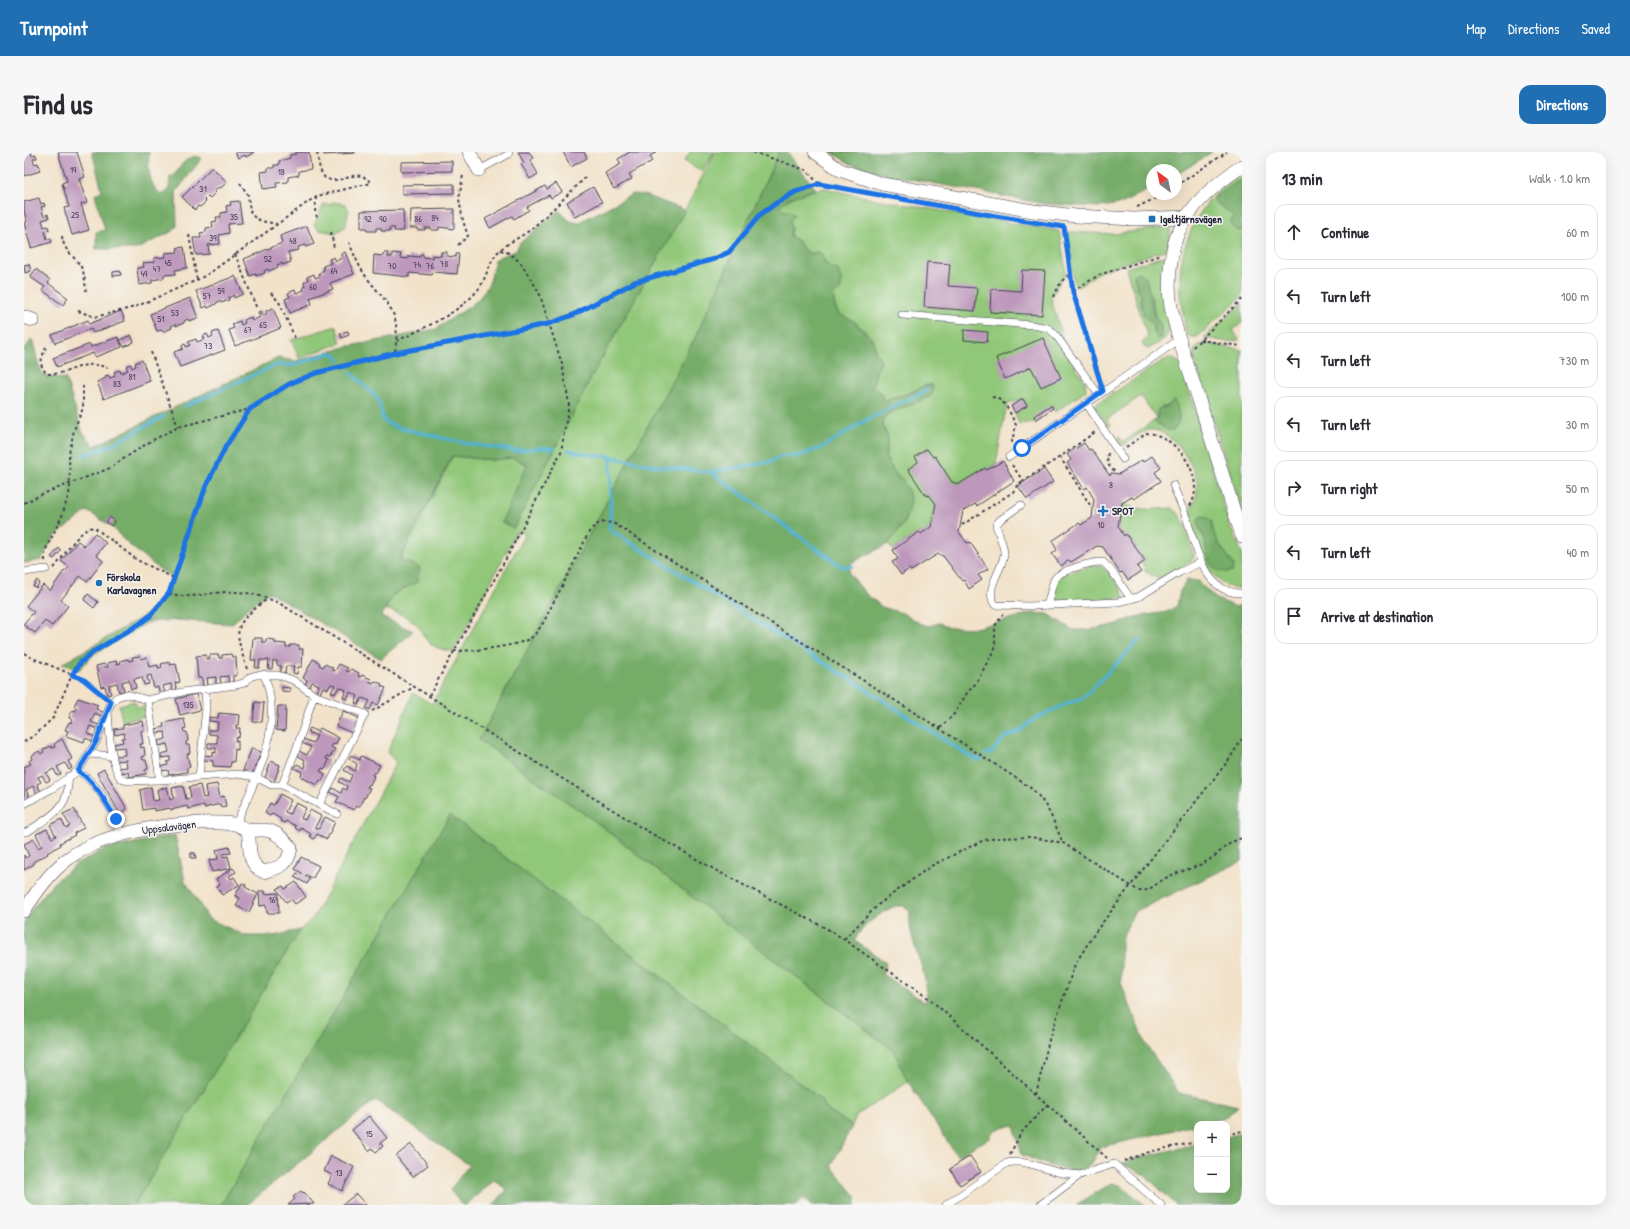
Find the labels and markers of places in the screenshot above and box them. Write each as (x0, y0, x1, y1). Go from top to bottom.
place label: Igeltjärnsvägen (1160, 212, 1222, 227)
marker: Igeltjärnsvägen (1147, 214, 1157, 224)
place label: SPOT (1112, 504, 1134, 518)
marker: SPOT (1097, 505, 1109, 517)
place label: Förskola Karlavagnen (106, 570, 156, 598)
marker: Förskola Karlavagnen (94, 578, 104, 588)

